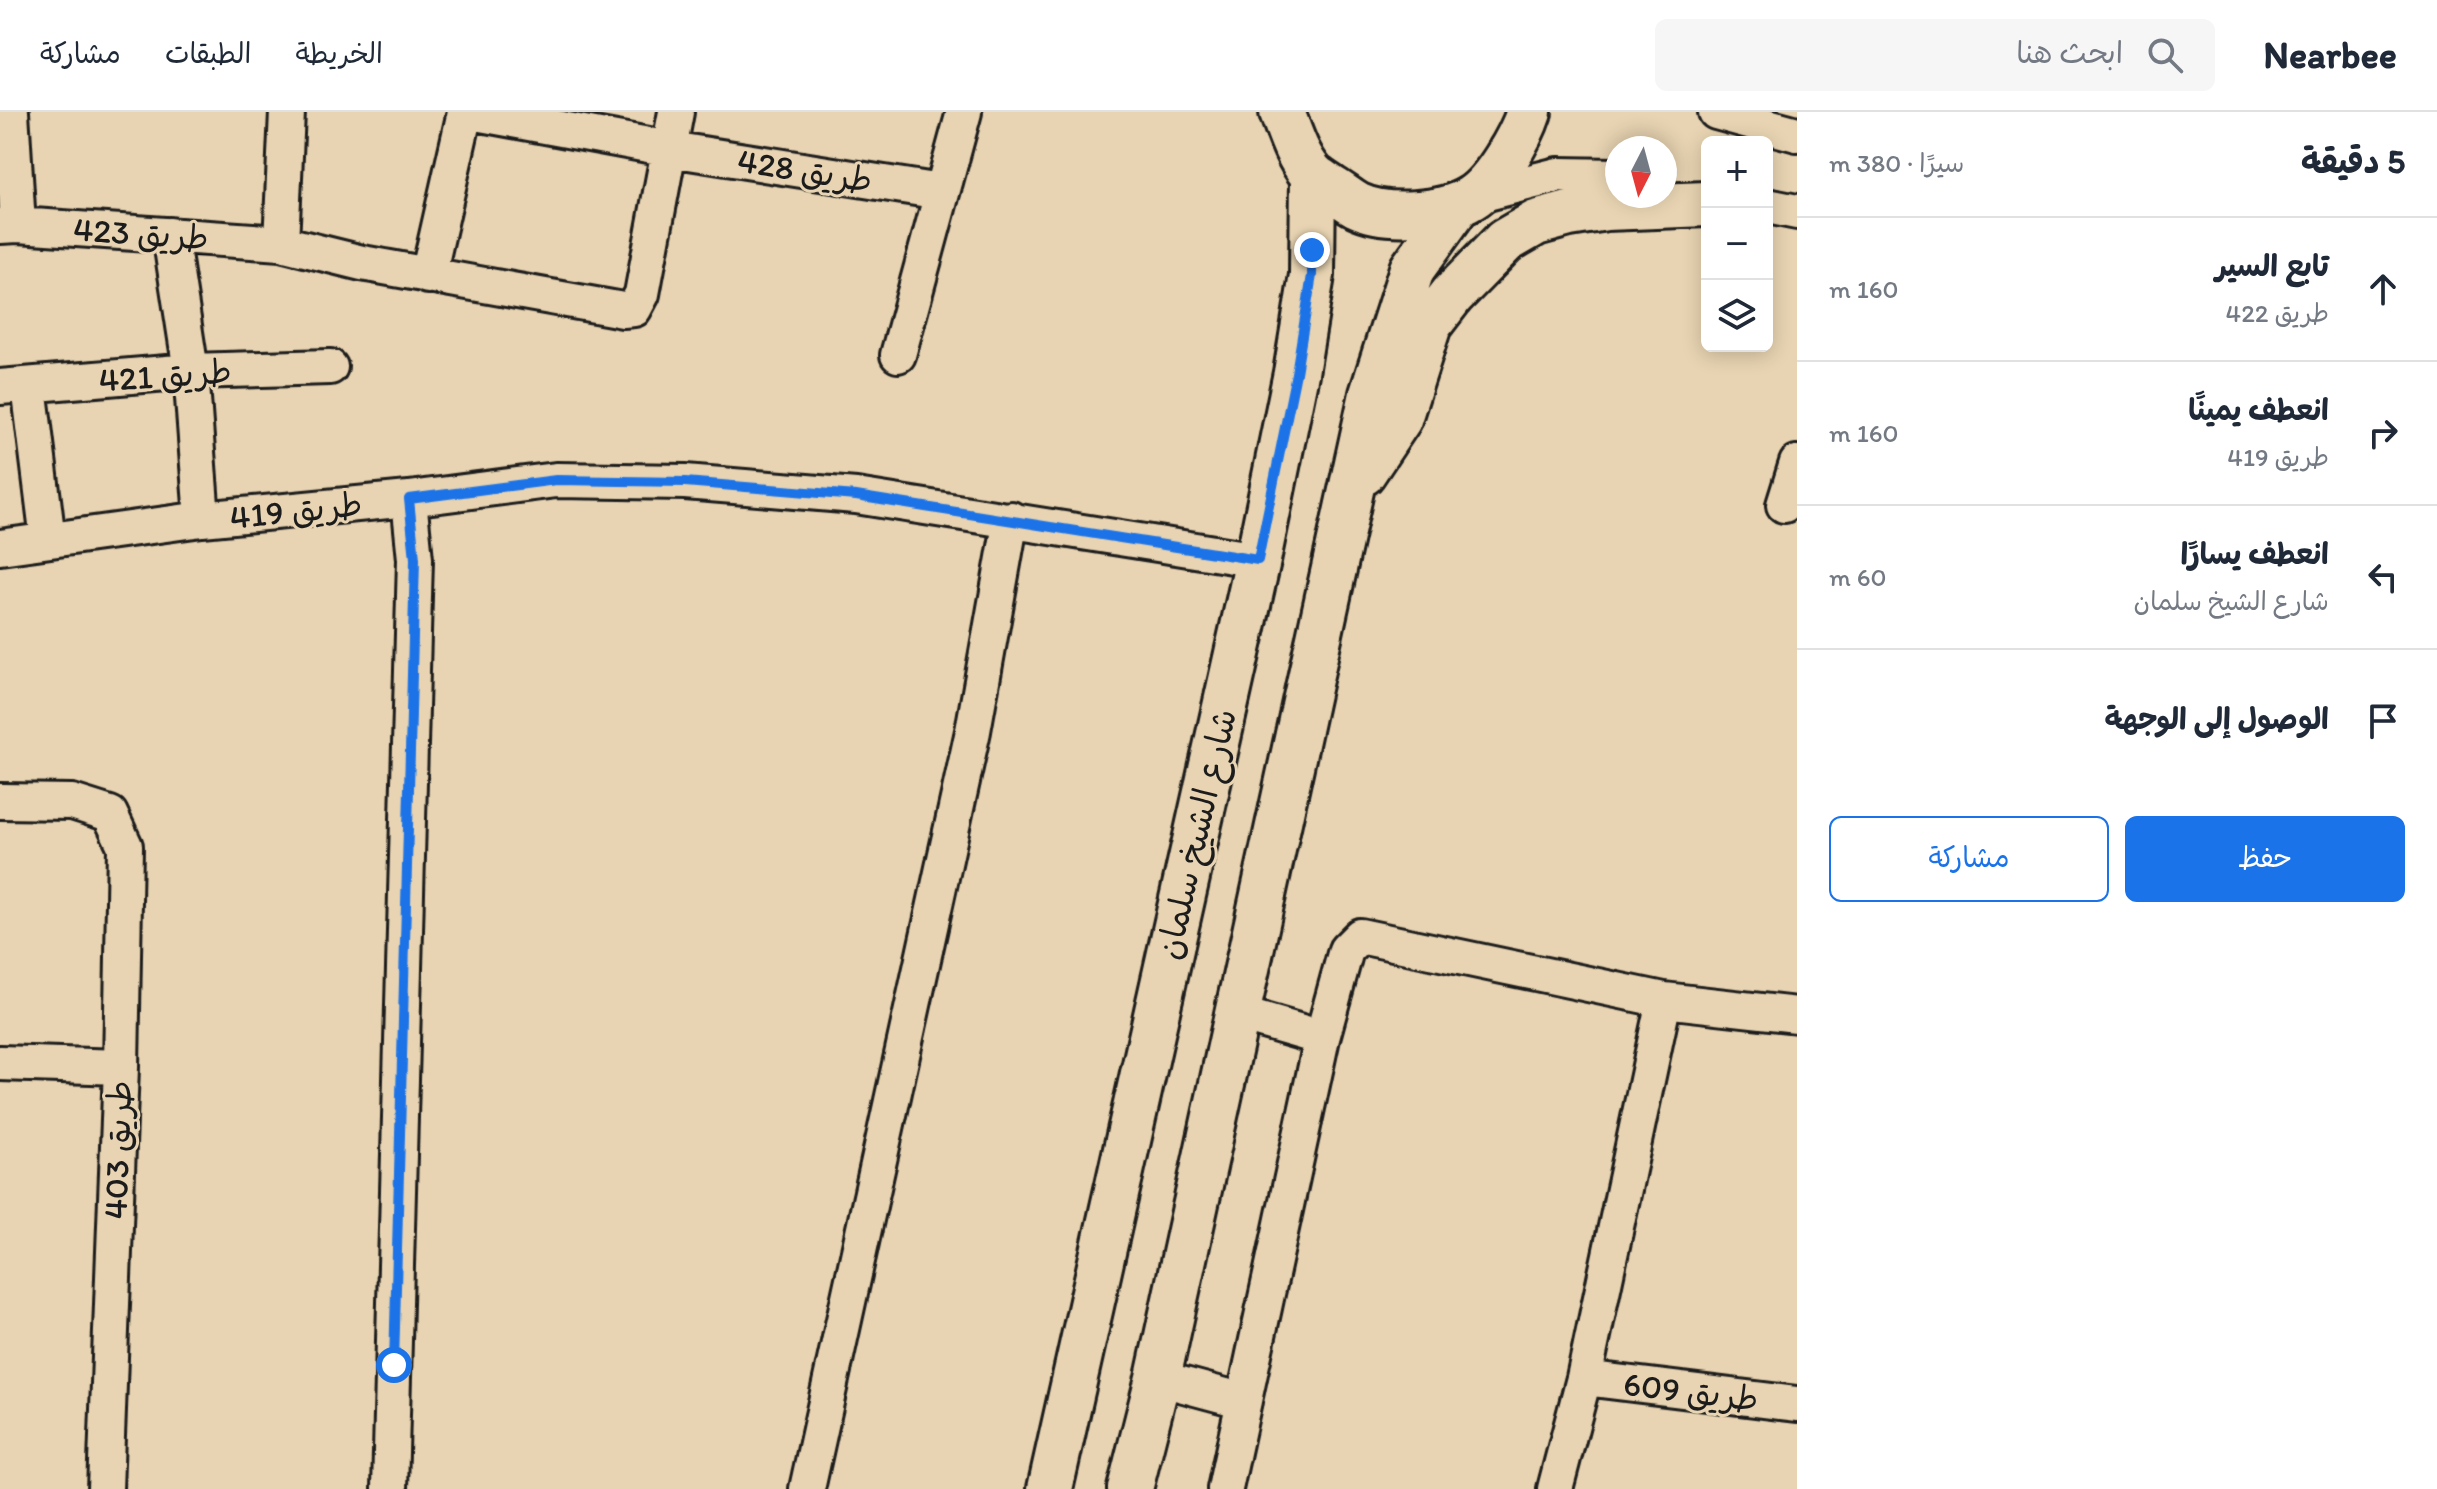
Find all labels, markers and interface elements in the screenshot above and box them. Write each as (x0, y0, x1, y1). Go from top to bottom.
search box (1655, 19, 2215, 91)
text: Nearbee (2263, 32, 2397, 78)
icon: search (2143, 33, 2187, 77)
text: ابحث هنا (2016, 34, 2123, 71)
text: مشاركة (40, 36, 121, 70)
text: الطبقات (165, 36, 251, 70)
text: الخريطة (295, 36, 383, 70)
north arrow (1605, 136, 1677, 208)
map controls (1701, 136, 1773, 352)
button: + (1701, 136, 1773, 208)
street label: طريق 428 (735, 140, 875, 201)
text: 5 دقيقة (2301, 141, 2405, 182)
text: سيرًا · 380 m (1829, 147, 1964, 179)
street label: طريق 423 (72, 208, 210, 259)
button: − (1701, 208, 1773, 280)
route end (1294, 232, 1330, 268)
text: تابع السير (2215, 247, 2329, 284)
icon: ahead (2361, 267, 2405, 311)
text: 160 m (1829, 273, 1899, 305)
button: layers (1701, 280, 1773, 352)
text: طريق 422 (2226, 297, 2329, 329)
street label: طريق 421 (97, 350, 233, 401)
text: انعطف يمينًا (2188, 391, 2329, 428)
icon: right (2361, 411, 2405, 455)
text: 160 m (1829, 417, 1899, 449)
text: طريق 419 (2227, 441, 2329, 473)
street label: طريق 419 (228, 483, 364, 538)
text: انعطف يسارًا (2180, 535, 2329, 572)
icon: left (2361, 555, 2405, 599)
text: 60 m (1829, 561, 1887, 593)
text: شارع الشيخ سلمان (2133, 585, 2329, 617)
icon: arrive (2361, 699, 2405, 743)
text: الوصول إلى الوجهة (2105, 700, 2329, 737)
street label: شارع الشيخ سلمان (1148, 705, 1248, 964)
button: مشاركة (1829, 816, 2109, 902)
button: حفظ (2125, 816, 2405, 902)
street label: طريق 403 (95, 1080, 140, 1220)
route start (376, 1347, 412, 1383)
street label: طريق 609 (1621, 1363, 1761, 1420)

